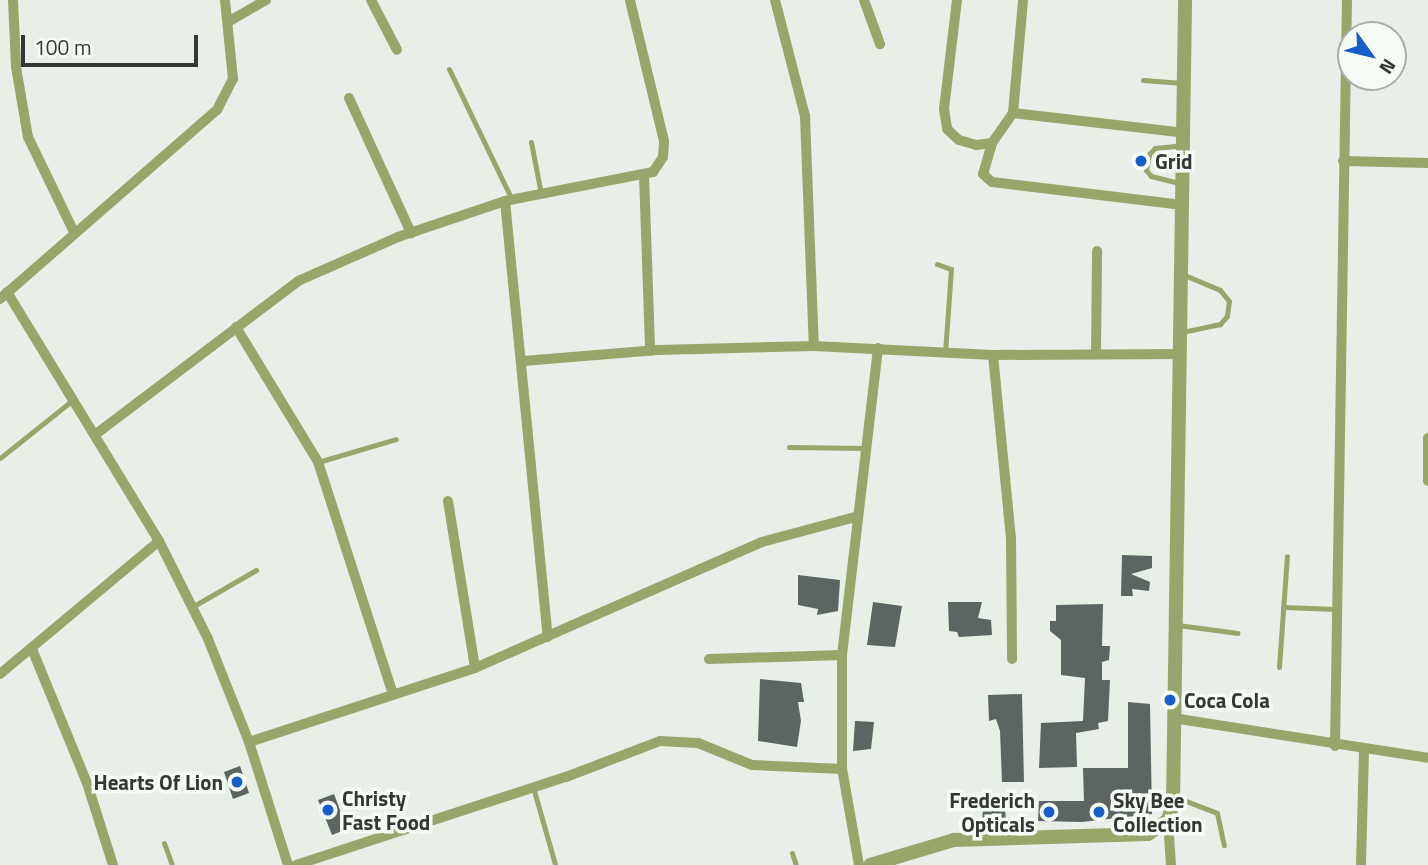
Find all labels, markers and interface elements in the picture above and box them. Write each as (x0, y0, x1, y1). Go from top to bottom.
scale bar (24, 21, 201, 65)
north arrow (1337, 21, 1407, 91)
text: 100 m (34, 31, 91, 63)
text: N (1372, 53, 1404, 80)
place label: Grid (1155, 148, 1193, 174)
marker: Grid (1133, 153, 1149, 169)
place label: Coca Cola (1184, 687, 1270, 713)
marker: Coca Cola (1162, 692, 1178, 708)
place label: Hearts Of Lion (94, 769, 223, 795)
marker: Hearts Of Lion (229, 774, 245, 790)
place label: Christy Fast Food (342, 785, 430, 835)
place label: Frederich Opticals (949, 787, 1035, 837)
place label: Sky Bee Collection (1113, 787, 1203, 837)
marker: Christy Fast Food (320, 802, 336, 818)
marker: Frederich Opticals (1041, 804, 1057, 820)
marker: Sky Bee Collection (1091, 804, 1107, 820)

